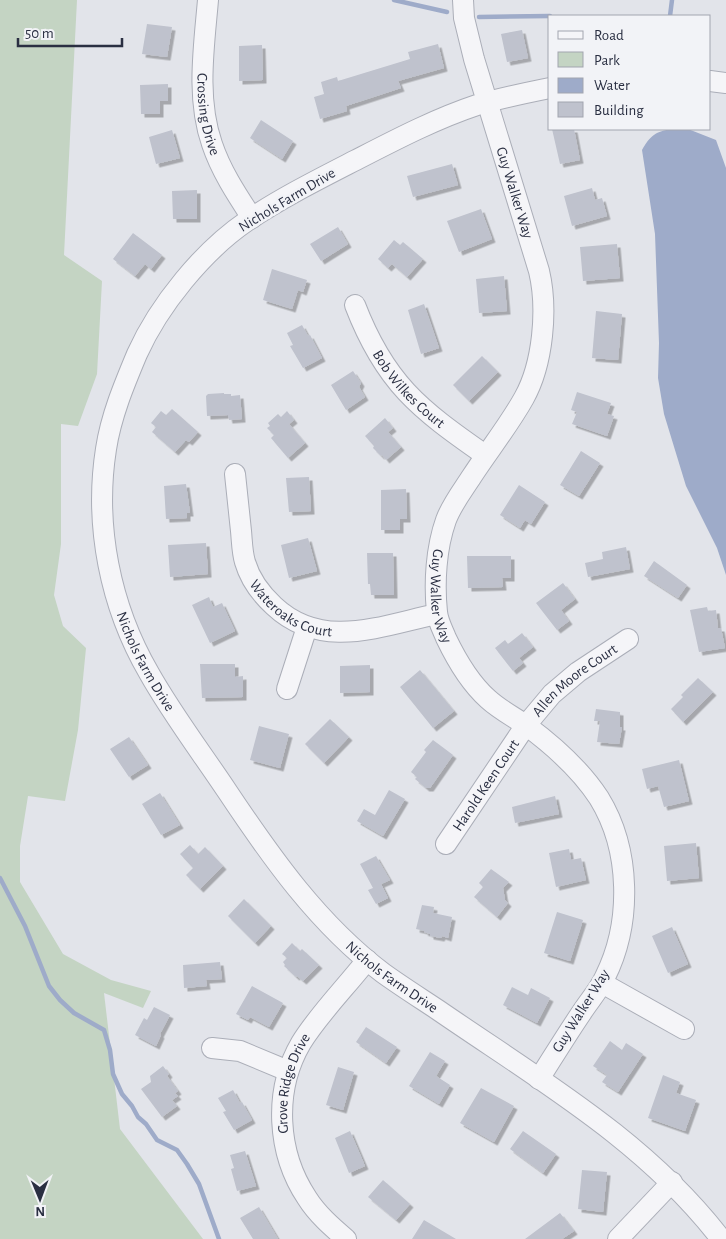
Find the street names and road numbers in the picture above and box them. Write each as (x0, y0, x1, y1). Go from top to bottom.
street label: Crossing Drive (195, 73, 223, 158)
street label: Guy Walker Way (494, 145, 536, 241)
street label: Nichols Farm Drive (236, 165, 338, 235)
street label: Bob Wilkes Court (370, 347, 448, 431)
street label: Guy Walker Way (428, 548, 455, 646)
street label: Wateroaks Court (247, 577, 333, 639)
street label: Nichols Farm Drive (114, 610, 178, 714)
street label: Allen Moore Court (529, 641, 620, 719)
street label: Harold Keen Court (450, 736, 522, 834)
street label: Nichols Farm Drive (343, 938, 441, 1015)
street label: Guy Walker Way (550, 966, 613, 1055)
street label: Grove Ridge Drive (275, 1030, 313, 1134)

